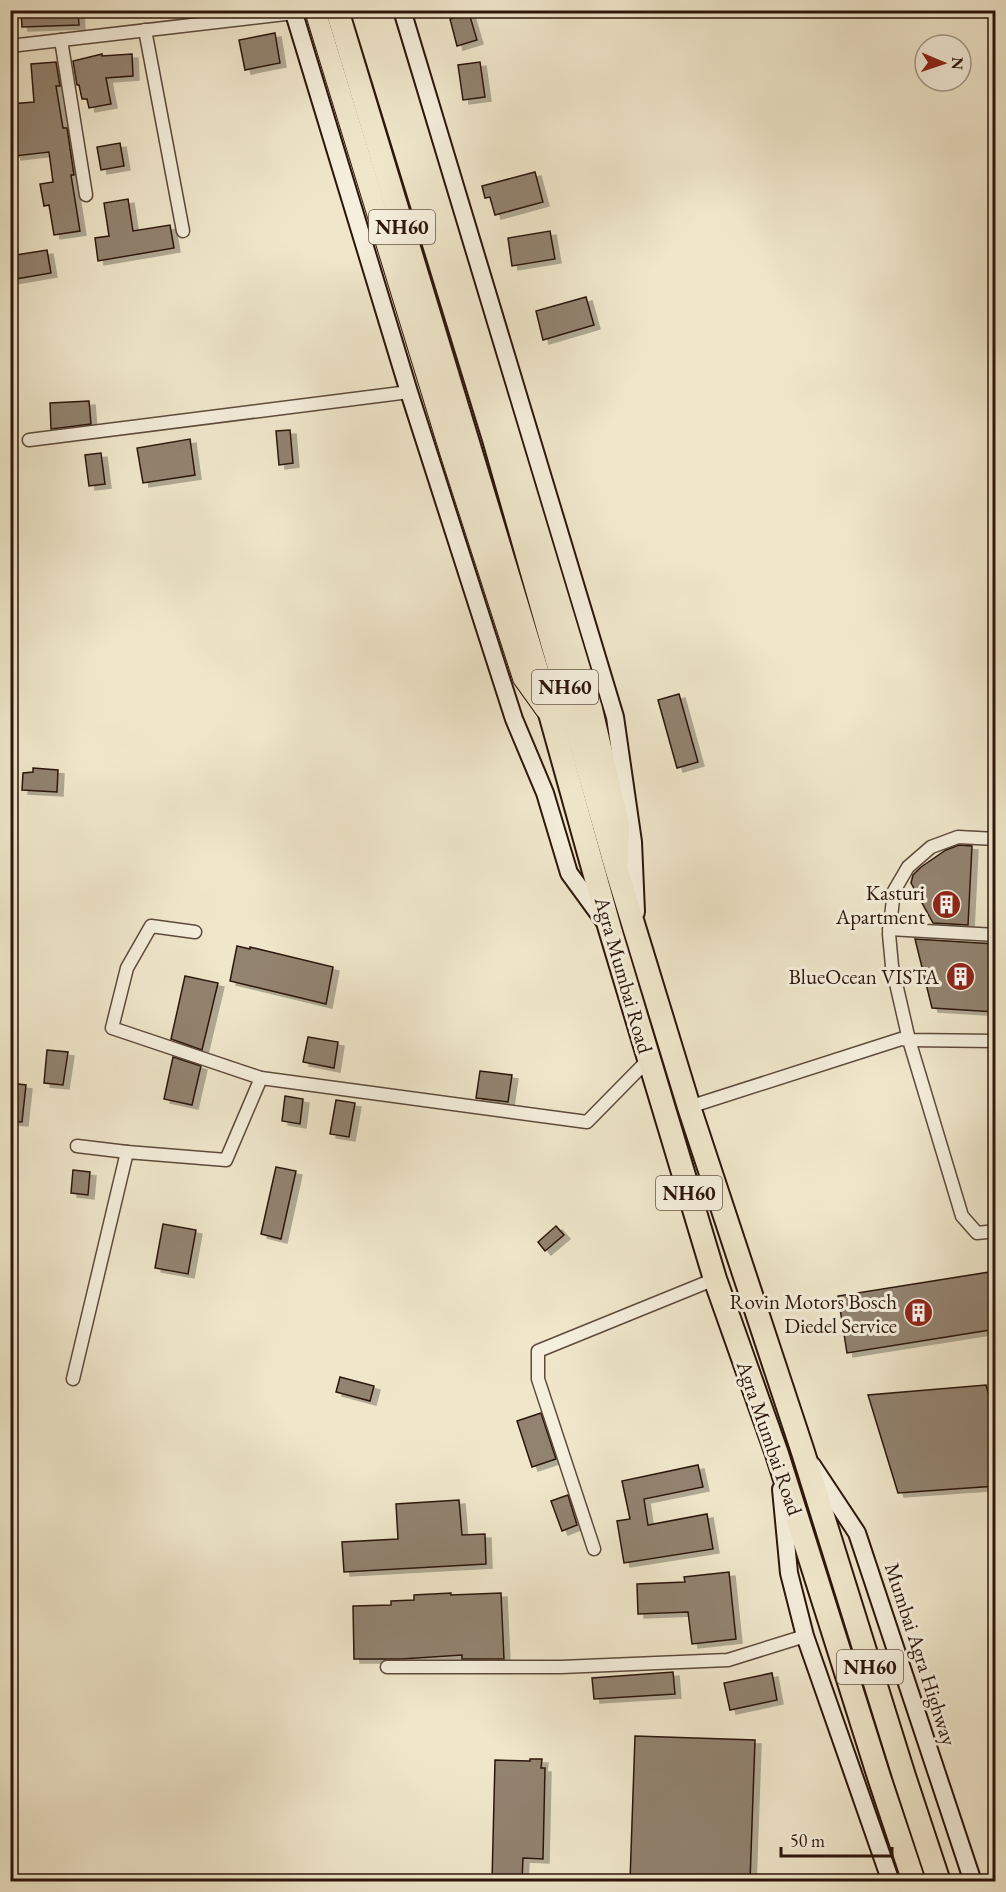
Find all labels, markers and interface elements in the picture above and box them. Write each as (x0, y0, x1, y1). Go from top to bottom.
north arrow (913, 33, 973, 93)
text: N (947, 57, 968, 70)
road number: NH60 (369, 210, 435, 244)
road number: NH60 (532, 670, 598, 704)
place label: Kasturi Apartment (835, 879, 925, 930)
building icon: Kasturi Apartment (930, 888, 962, 920)
street label: Agra Mumbai Road (588, 893, 659, 1057)
building icon: BlueOcean VISTA (944, 960, 976, 992)
place label: BlueOcean VISTA (789, 963, 939, 990)
road number: NH60 (656, 1176, 722, 1210)
place label: Rovin Motors Bosch Diedel Service (730, 1288, 897, 1339)
building icon: Rovin Motors Bosch Diedel Service (902, 1297, 934, 1329)
street label: Agra Mumbai Road (731, 1356, 809, 1519)
street label: Mumbai Agra Highway (879, 1559, 964, 1750)
road number: NH60 (837, 1650, 903, 1684)
scale bar (781, 1820, 892, 1858)
text: 50 m (790, 1829, 825, 1852)

